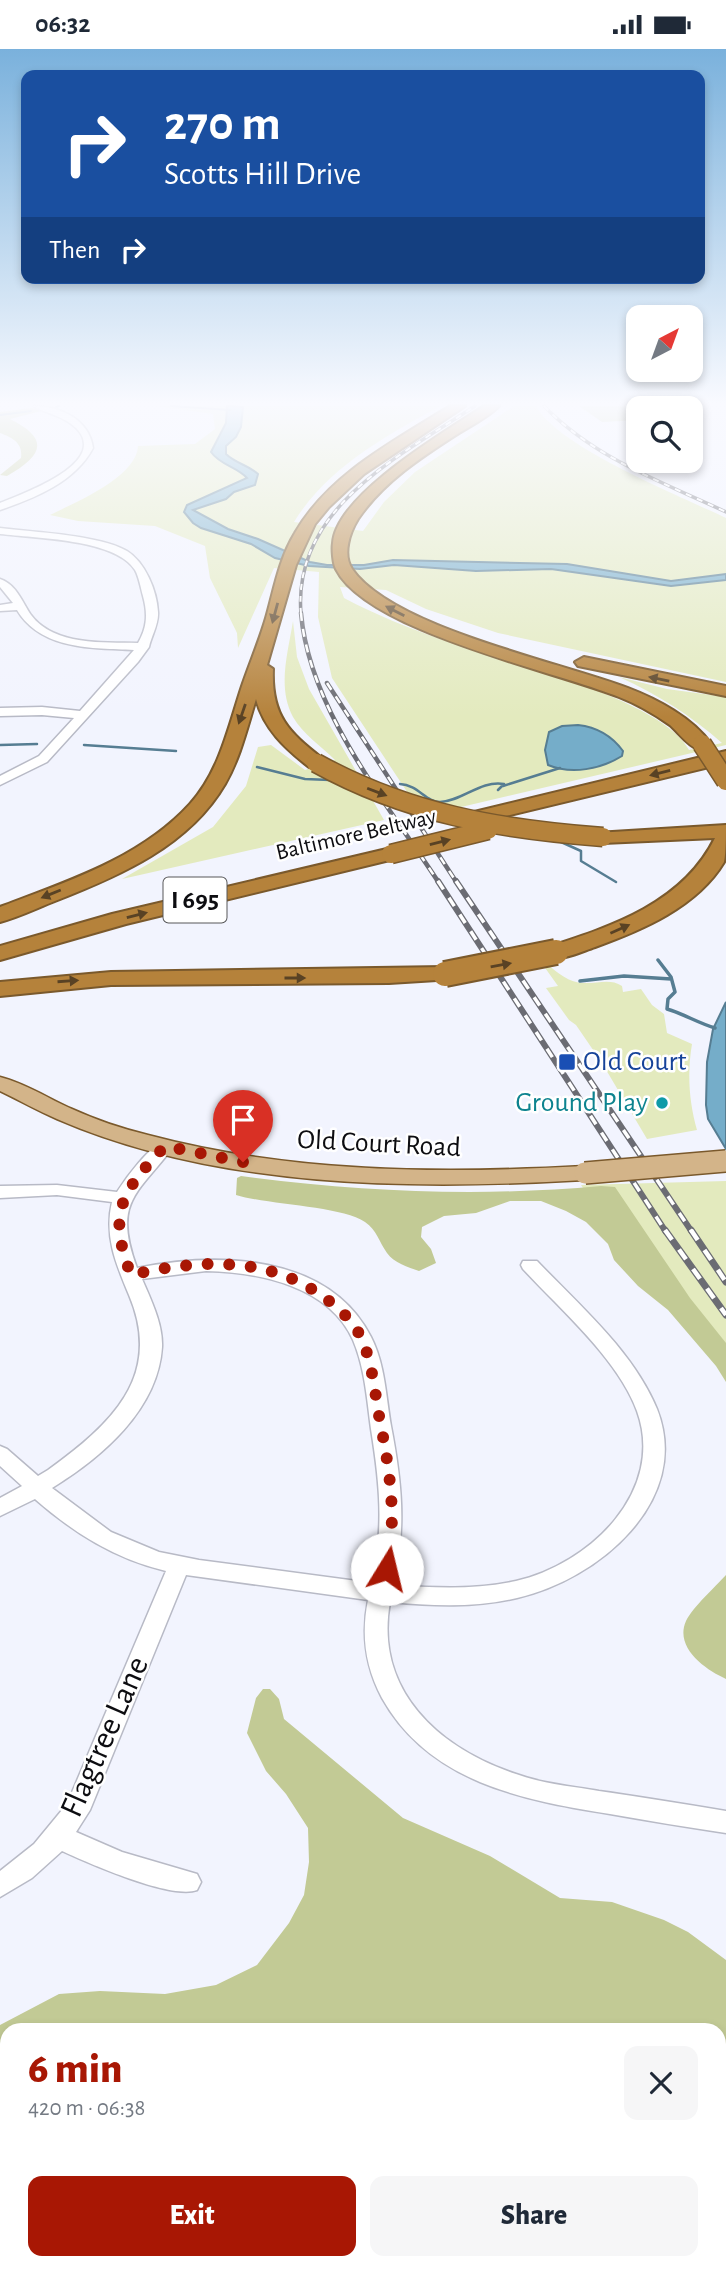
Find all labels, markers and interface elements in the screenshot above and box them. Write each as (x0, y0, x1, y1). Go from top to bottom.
text: 06:32 (35, 11, 91, 37)
icon: right (49, 98, 140, 189)
text: 270 m (164, 100, 281, 149)
text: Scotts Hill Drive (164, 158, 361, 190)
icon: right (114, 231, 152, 269)
text: Then (49, 237, 100, 263)
north arrow (626, 305, 704, 381)
map controls (626, 305, 703, 473)
button: search (626, 396, 703, 473)
one-way arrow (270, 603, 280, 624)
one-way arrow (385, 606, 405, 617)
one-way arrow (648, 673, 670, 684)
one-way arrow (236, 704, 247, 725)
one-way arrow (649, 768, 671, 779)
one-way arrow (367, 787, 388, 798)
street label: Baltimore Beltway (274, 805, 439, 865)
one-way arrow (429, 836, 451, 847)
road number: I 695 (164, 877, 227, 923)
one-way arrow (40, 889, 61, 900)
one-way arrow (126, 909, 148, 920)
one-way arrow (610, 923, 631, 934)
one-way arrow (490, 959, 512, 970)
one-way arrow (284, 972, 306, 984)
one-way arrow (57, 975, 79, 986)
place label: Old Court (583, 1048, 687, 1076)
marker: Old Court (557, 1052, 577, 1072)
place label: Ground Play (515, 1089, 648, 1117)
pin (213, 1090, 273, 1162)
marker: Ground Play (654, 1095, 670, 1111)
icon: arrive (224, 1101, 262, 1139)
street label: Old Court Road (296, 1126, 462, 1162)
position arrow (350, 1532, 424, 1606)
street label: Flagtree Lane (55, 1652, 155, 1822)
button: close (624, 2046, 698, 2120)
text: 6 min (28, 2048, 123, 2090)
text: 420 m · 06:38 (28, 2097, 145, 2120)
button: Exit (28, 2176, 356, 2256)
button: Share (370, 2176, 698, 2256)

